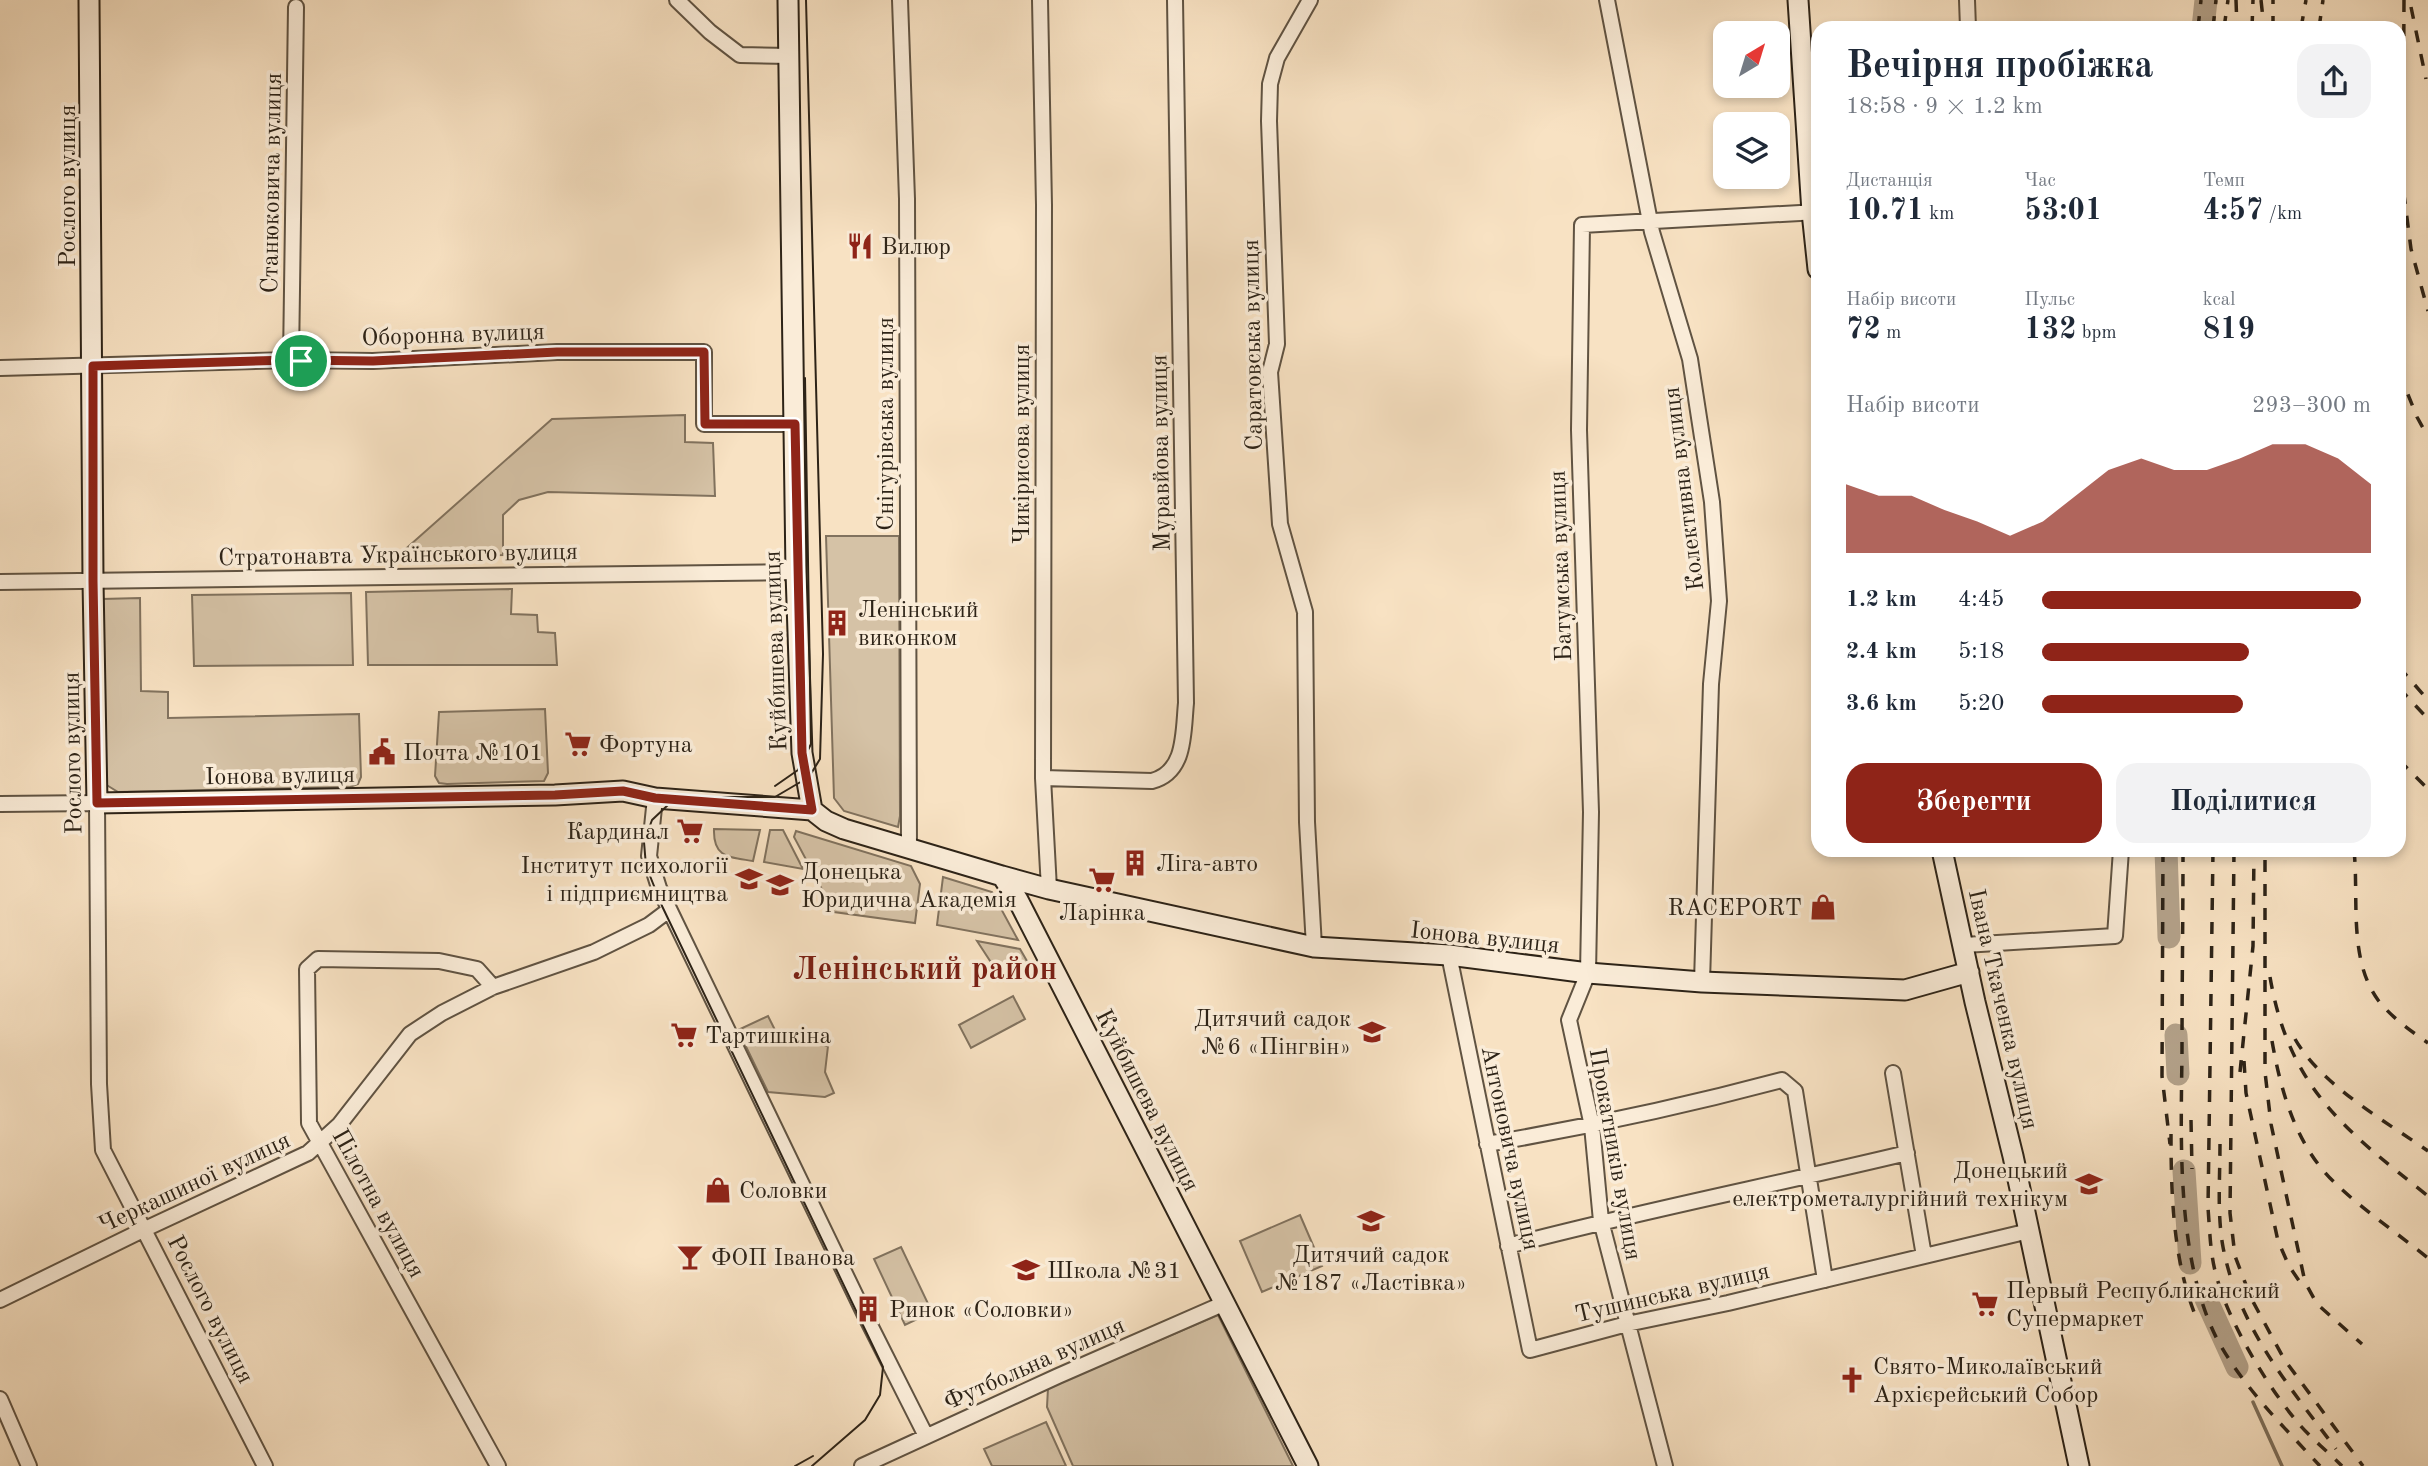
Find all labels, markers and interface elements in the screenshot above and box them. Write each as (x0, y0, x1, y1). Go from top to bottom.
north arrow (1713, 21, 1790, 98)
map controls (1713, 21, 1790, 189)
button: share (2297, 44, 2371, 118)
text: Вечірня пробіжка (1846, 48, 2154, 86)
street label: Станюковича вулиця (259, 72, 287, 294)
text: 18:58 · 9 × 1.2 km (1846, 95, 2043, 118)
street label: Рослого вулиця (57, 105, 81, 267)
button: layers (1713, 112, 1790, 189)
text: Дистанція (1846, 172, 1933, 191)
text: Час (2024, 172, 2056, 191)
text: Темп (2203, 172, 2245, 191)
text: 10.71 (1846, 196, 1924, 226)
text: 53:01 (2024, 196, 2102, 226)
text: 4:57 (2203, 196, 2263, 226)
text: km (1924, 205, 1954, 224)
text: /km (2263, 205, 2302, 224)
restaurant icon: Вилюр (845, 231, 875, 261)
place label: Вилюр (881, 236, 951, 260)
street label: Саратовська вулиця (1240, 239, 1268, 451)
text: Набір висоти (1846, 291, 1956, 310)
text: Пульс (2024, 291, 2075, 310)
text: kcal (2203, 291, 2235, 310)
text: 72 (1846, 315, 1881, 345)
text: 132 (2024, 315, 2077, 345)
text: 819 (2203, 315, 2255, 345)
street label: Снігурівська вулиця (875, 317, 899, 531)
street label: Оборонна вулиця (361, 321, 545, 351)
text: m (1881, 324, 1901, 343)
text: bpm (2077, 324, 2117, 343)
pin (271, 331, 331, 391)
icon: arrive (282, 342, 320, 380)
street label: Чикірисова вулиця (1011, 344, 1035, 544)
street label: Муравйова вулиця (1148, 354, 1176, 552)
street label: Колективна вулиця (1661, 385, 1709, 592)
text: Набір висоти (1846, 394, 1980, 417)
text: 293–300 m (2252, 394, 2371, 417)
street label: Батумська вулиця (1547, 470, 1577, 662)
street label: Стратонавта Українського вулиця (218, 541, 578, 571)
street label: Куйбишева вулиця (762, 550, 792, 752)
text: 1.2 km (1846, 588, 1917, 611)
text: 4:45 (1958, 588, 2004, 611)
place label: Ленінський виконком (858, 599, 979, 651)
building icon: Ленінський виконком (822, 608, 852, 638)
text: 2.4 km (1846, 640, 1917, 663)
text: 5:18 (1958, 640, 2004, 663)
street label: Рослого вулиця (61, 671, 87, 835)
text: 3.6 km (1846, 692, 1917, 715)
text: 5:20 (1958, 692, 2004, 715)
supermarket icon: Фортуна (563, 729, 593, 759)
place label: Фортуна (599, 734, 693, 758)
public building icon: Почта №101 (367, 737, 397, 767)
place label: Почта №101 (403, 742, 543, 766)
button: Зберегти (1846, 763, 2102, 843)
button: Поділитися (2116, 763, 2371, 843)
street label: Іонова вулиця (205, 764, 355, 790)
supermarket icon: Кардинал (675, 816, 705, 846)
place label: Кардинал (566, 821, 669, 845)
building icon: Ліга-авто (1120, 848, 1150, 878)
place label: Ліга-авто (1156, 853, 1258, 877)
place label: Інститут психології і підприємництва (521, 855, 728, 907)
place label: Донецька Юридична Академія (801, 861, 1017, 913)
school or university icon: Інститут психології і підприємництва (734, 864, 764, 894)
supermarket icon: Ларінка (1087, 865, 1117, 895)
school or university icon: Донецька Юридична Академія (765, 870, 795, 900)
street label: Івана Ткаченка вулиця (1963, 887, 2041, 1132)
shop icon: RACEPORT (1808, 892, 1838, 922)
place label: RACEPORT (1668, 897, 1802, 921)
place label: Ларінка (1059, 902, 1145, 926)
street label: Іонова вулиця (1409, 919, 1561, 959)
district label: Ленінський район (793, 955, 1057, 987)
street label: Куйбишева вулиця (1090, 1006, 1203, 1196)
place label: Дитячий садок №6 «Пінгвін» (1194, 1008, 1351, 1060)
school or university icon: Дитячий садок №6 «Пінгвін» (1357, 1017, 1387, 1047)
supermarket icon: Тартишкіна (669, 1020, 699, 1050)
place label: Тартишкіна (705, 1025, 831, 1049)
street label: Антоновича вулиця (1476, 1044, 1542, 1253)
street label: Прокатників вулиця (1584, 1046, 1645, 1262)
street label: Пілотна вулиця (327, 1126, 428, 1282)
street label: Черкашиної вулиця (95, 1129, 294, 1239)
place label: Донецький електрометалургійний технікум (1732, 1160, 2068, 1212)
school or university icon: Донецький електрометалургійний технікум (2074, 1169, 2104, 1199)
shop icon: Соловки (703, 1175, 733, 1205)
place label: Соловки (739, 1180, 827, 1204)
school or university icon: Дитячий садок №187 «Ластівка» (1356, 1206, 1386, 1236)
street label: Рослого вулиця (162, 1232, 257, 1388)
bar icon: ФОП Іванова (675, 1242, 705, 1272)
place label: Дитячий садок №187 «Ластівка» (1275, 1244, 1467, 1296)
place label: ФОП Іванова (711, 1247, 855, 1271)
school or university icon: Школа №31 (1011, 1255, 1041, 1285)
place label: Школа №31 (1047, 1260, 1182, 1284)
street label: Тушинська вулиця (1573, 1260, 1772, 1328)
place label: Первый Республиканский Супермаркет (2006, 1280, 2280, 1332)
supermarket icon: Первый Республиканский Супермаркет (1970, 1289, 2000, 1319)
building icon: Ринок «Соловки» (853, 1294, 883, 1324)
place label: Ринок «Соловки» (889, 1299, 1074, 1323)
street label: Футбольна вулиця (941, 1314, 1129, 1416)
place label: Свято-Миколаївський Архієрейський Собор (1873, 1356, 2103, 1408)
church icon: Свято-Миколаївський Архієрейський Собор (1837, 1365, 1867, 1395)

